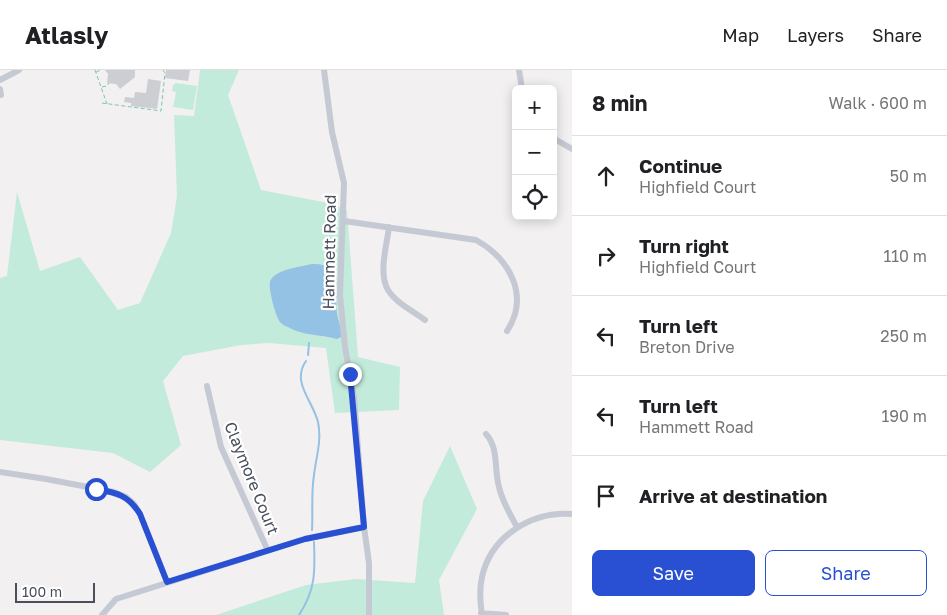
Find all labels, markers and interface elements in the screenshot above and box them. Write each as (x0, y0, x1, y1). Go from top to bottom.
text: Atlasly (25, 20, 108, 49)
text: Map (722, 24, 759, 46)
text: Layers (787, 24, 844, 46)
text: Share (872, 24, 922, 46)
map controls (512, 85, 557, 220)
button: + (512, 85, 557, 130)
text: 8 min (592, 90, 648, 116)
text: Walk · 600 m (829, 93, 927, 113)
button: − (512, 130, 557, 175)
text: Continue (639, 154, 722, 177)
icon: ahead (592, 162, 620, 190)
text: 50 m (890, 166, 927, 186)
button: locate (512, 175, 557, 220)
text: Highfield Court (639, 177, 756, 197)
street label: Hammett Road (318, 195, 340, 309)
text: Turn right (639, 234, 729, 257)
icon: right (592, 242, 620, 270)
text: 110 m (883, 246, 927, 266)
text: Highfield Court (639, 257, 756, 277)
text: Turn left (639, 314, 718, 337)
icon: left (592, 322, 620, 350)
text: 250 m (880, 326, 927, 346)
text: Breton Drive (639, 337, 735, 357)
route end (339, 363, 362, 386)
text: Turn left (639, 394, 718, 417)
icon: left (592, 402, 620, 430)
text: 190 m (881, 406, 927, 426)
text: Hammett Road (639, 417, 754, 437)
street label: Claymore Court (220, 419, 284, 537)
route start (85, 478, 108, 501)
icon: arrive (592, 482, 620, 510)
text: Arrive at destination (639, 484, 827, 507)
button: Save (592, 550, 755, 596)
button: Share (765, 550, 927, 596)
scale bar (15, 580, 95, 603)
text: 100 m (22, 583, 62, 600)

